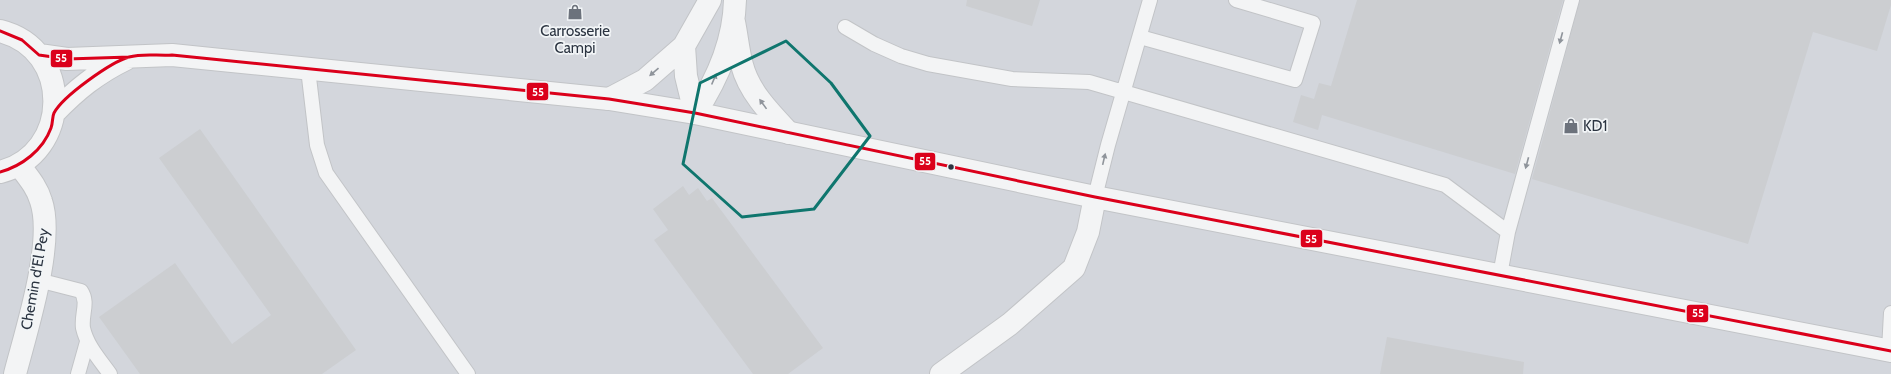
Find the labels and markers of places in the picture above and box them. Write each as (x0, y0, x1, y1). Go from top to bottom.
shop icon: Carrosserie Campi (566, 3, 584, 21)
place label: Carrosserie Campi (540, 22, 610, 57)
shop icon: KD1 (1562, 117, 1580, 135)
place label: KD1 (1583, 117, 1607, 135)
unlabelled marker (946, 162, 956, 172)

